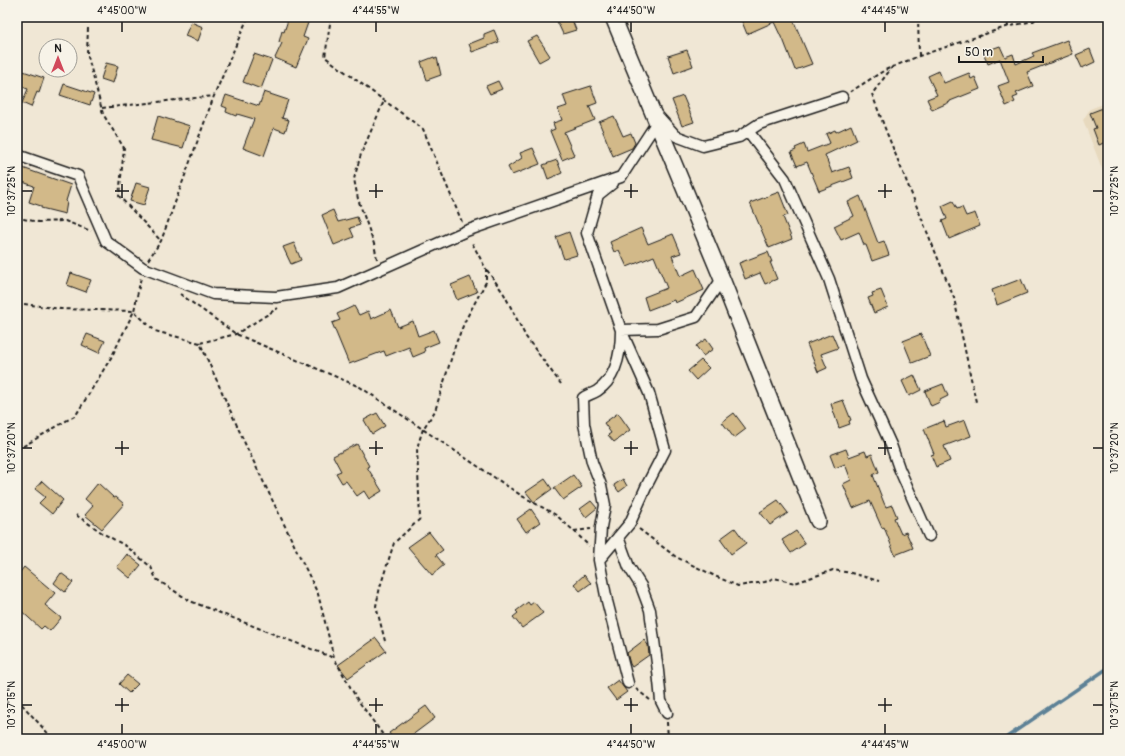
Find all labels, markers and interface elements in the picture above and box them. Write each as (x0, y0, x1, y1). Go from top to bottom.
text: 4°45'00"W (97, 5, 147, 17)
text: 4°44'55"W (352, 5, 400, 17)
text: 4°44'50"W (607, 5, 656, 17)
text: 4°44'45"W (861, 5, 909, 17)
north arrow (38, 38, 78, 78)
scale bar (959, 38, 1043, 64)
text: N (54, 42, 62, 55)
text: 50 m (965, 45, 993, 60)
text: 10°37'25"N (6, 166, 18, 216)
text: 10°37'25"N (1109, 166, 1121, 216)
text: 10°37'20"N (6, 422, 18, 474)
text: 10°37'20"N (1109, 422, 1121, 474)
text: 10°37'15"N (6, 681, 18, 729)
text: 10°37'15"N (1109, 681, 1121, 729)
text: 4°45'00"W (97, 739, 147, 751)
text: 4°44'55"W (352, 739, 400, 751)
text: 4°44'50"W (607, 739, 656, 751)
text: 4°44'45"W (861, 739, 909, 751)

